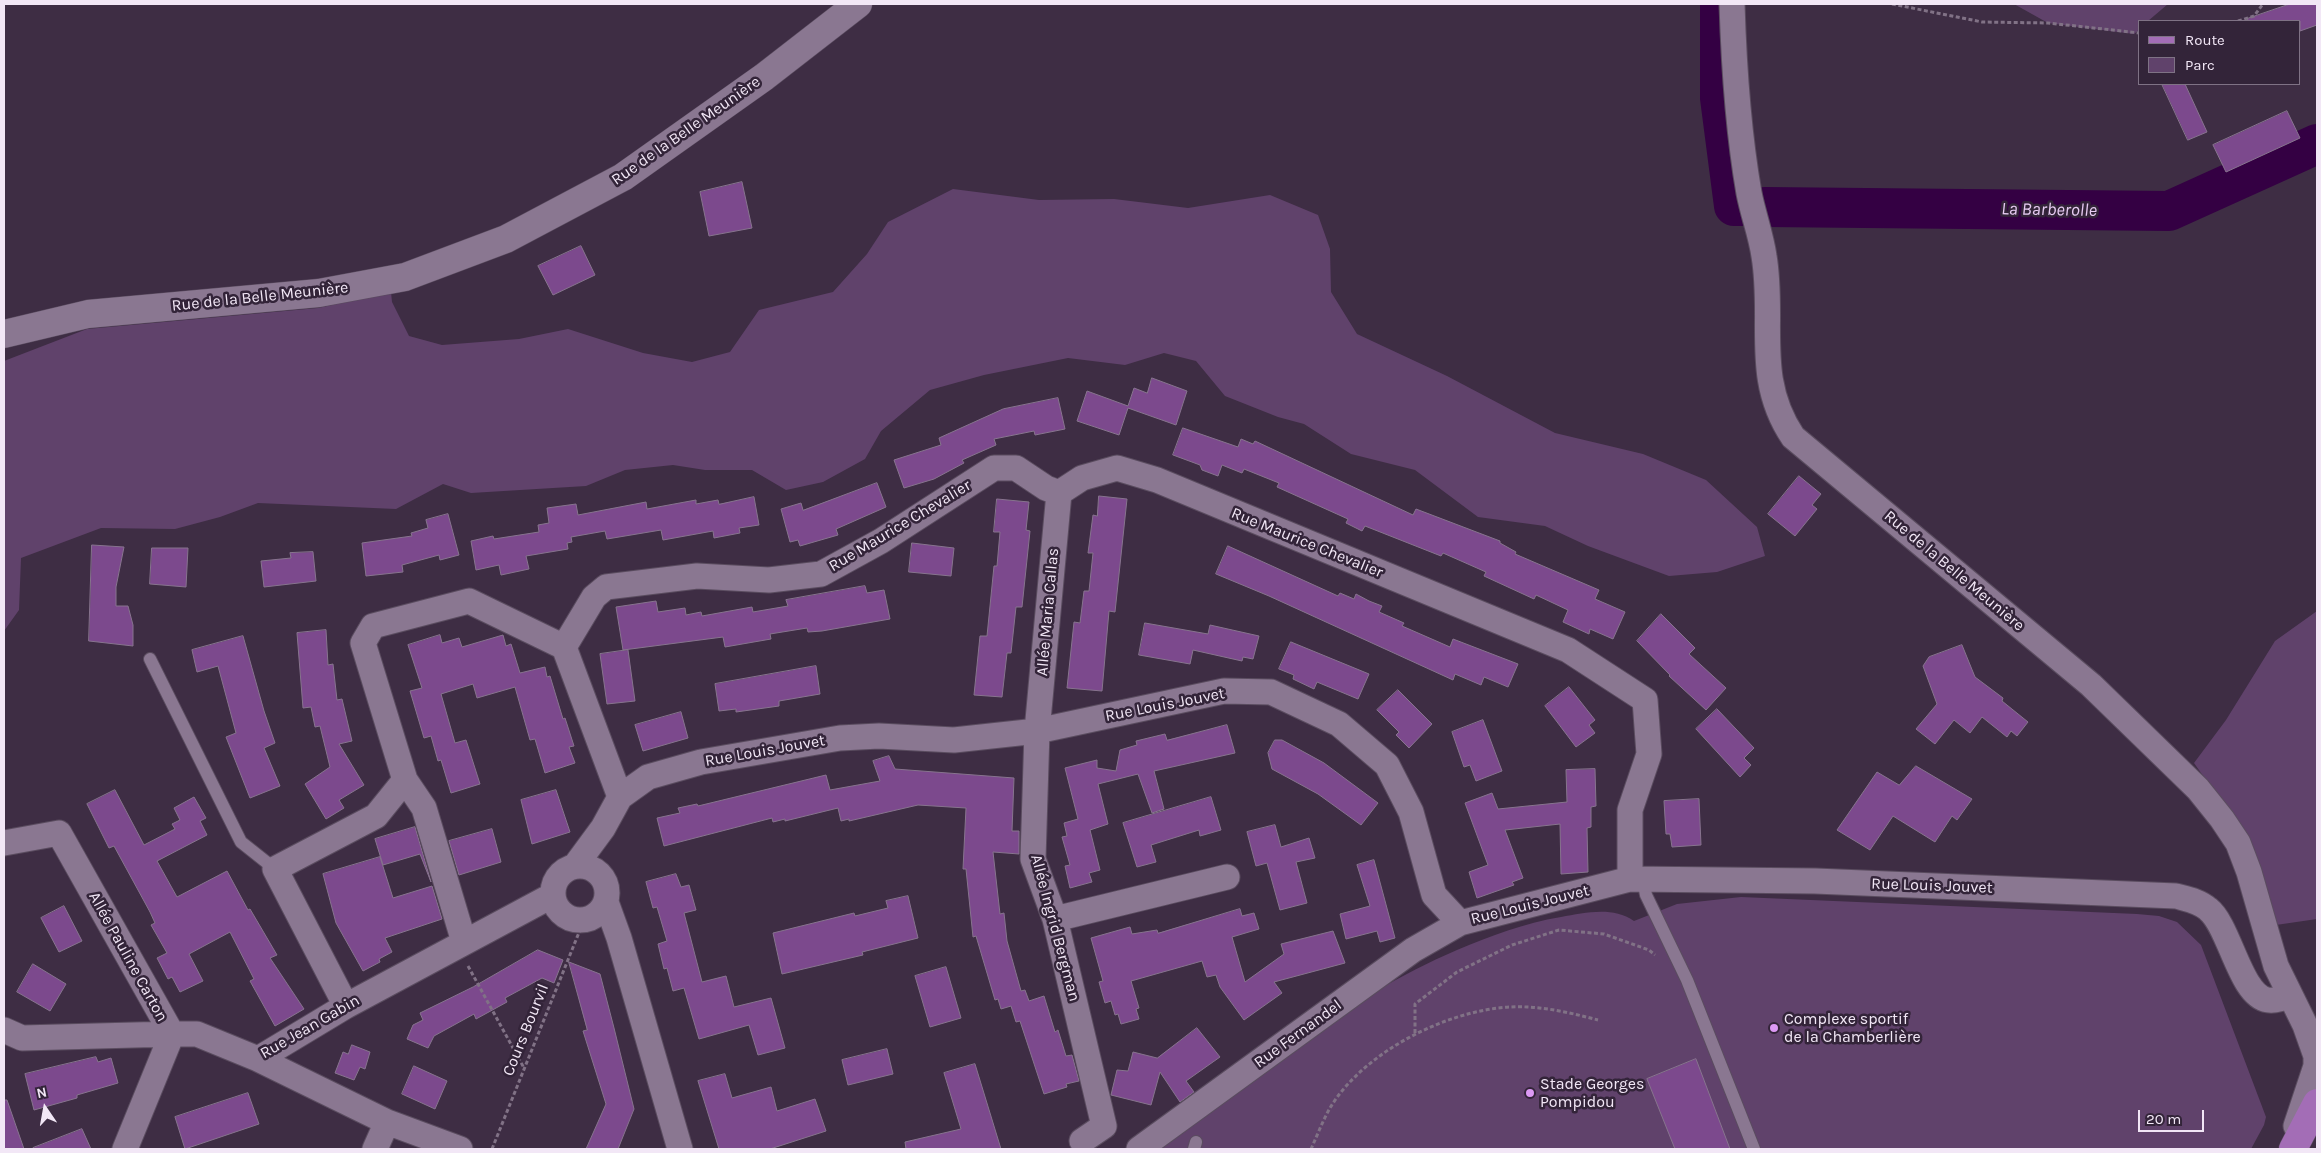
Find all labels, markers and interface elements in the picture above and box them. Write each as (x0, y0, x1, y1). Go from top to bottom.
legend (2138, 20, 2301, 85)
text: Route (2185, 31, 2225, 49)
text: Parc (2185, 56, 2215, 74)
street label: Rue de la Belle Meunière (608, 72, 764, 190)
water label: La Barberolle (2001, 198, 2097, 222)
street label: Rue de la Belle Meunière (171, 278, 349, 316)
street label: Rue Maurice Chevalier (826, 476, 974, 576)
street label: Rue Maurice Chevalier (1228, 504, 1386, 582)
street label: Rue de la Belle Meunière (1880, 507, 2028, 635)
street label: Allée Maria Callas (1033, 547, 1063, 677)
street label: Rue Louis Jouvet (1104, 684, 1226, 726)
street label: Rue Louis Jouvet (703, 731, 827, 771)
street label: Allée Ingrid Bergman (1026, 852, 1084, 1004)
street label: Rue Louis Jouvet (1871, 874, 1993, 898)
street label: Rue Louis Jouvet (1469, 881, 1591, 929)
street label: Allée Pauline Carton (84, 889, 172, 1025)
street label: Cours Bourvil (499, 981, 553, 1079)
street label: Rue Jean Gabin (257, 991, 363, 1063)
street label: Rue Fernandel (1250, 996, 1346, 1072)
place label: Complexe sportif de la Chamberlière (1784, 1009, 1921, 1047)
marker: Complexe sportif de la Chamberlière (1768, 1022, 1780, 1034)
place label: Stade Georges Pompidou (1540, 1074, 1644, 1112)
north arrow (20, 1083, 70, 1133)
text: N (35, 1083, 48, 1102)
marker: Stade Georges Pompidou (1524, 1087, 1536, 1099)
scale bar (2141, 1100, 2207, 1132)
text: 20 m (2146, 1110, 2181, 1128)

